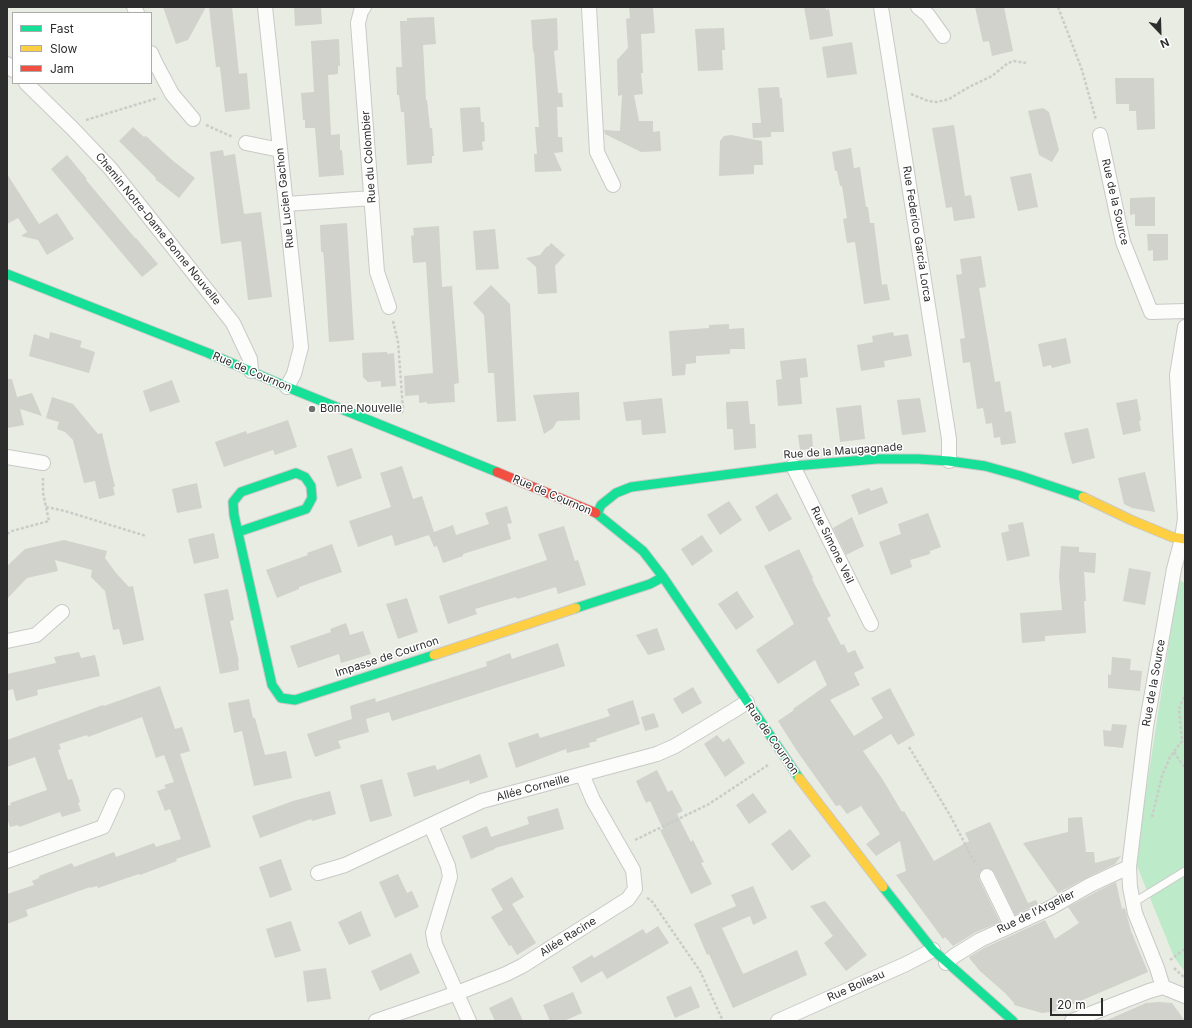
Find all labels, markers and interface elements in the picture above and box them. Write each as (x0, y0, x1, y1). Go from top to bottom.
legend (12, 12, 152, 84)
north arrow (1140, 12, 1180, 52)
text: Fast (50, 21, 74, 36)
text: N (1158, 35, 1171, 51)
text: Slow (50, 41, 77, 56)
text: Jam (50, 61, 74, 76)
street label: Rue du Colombier (359, 110, 379, 204)
street label: Rue Lucien Gachon (273, 147, 297, 249)
street label: Chemin Notre-Dame Bonne Nouvelle (93, 150, 223, 308)
street label: Rue de la Source (1099, 158, 1131, 246)
street label: Rue Federico García Lorca (900, 165, 934, 303)
street label: Rue de Cournon (211, 349, 293, 395)
place label: Bonne Nouvelle (320, 402, 402, 416)
marker: Bonne Nouvelle (307, 404, 317, 414)
street label: Rue de la Maugagnade (783, 440, 903, 462)
street label: Rue de Cournon (511, 472, 593, 518)
street label: Rue Simone Veil (808, 504, 856, 586)
street label: Impasse de Cournon (334, 634, 440, 680)
street label: Rue de la Source (1140, 638, 1168, 728)
street label: Rue de Cournon (742, 701, 802, 777)
street label: Allée Corneille (495, 772, 571, 804)
street label: Rue de l'Argelier (995, 887, 1077, 937)
street label: Allée Racine (537, 914, 599, 960)
street label: Rue Boileau (825, 967, 887, 1005)
scale bar (1052, 990, 1105, 1016)
text: 20 m (1057, 997, 1086, 1012)

